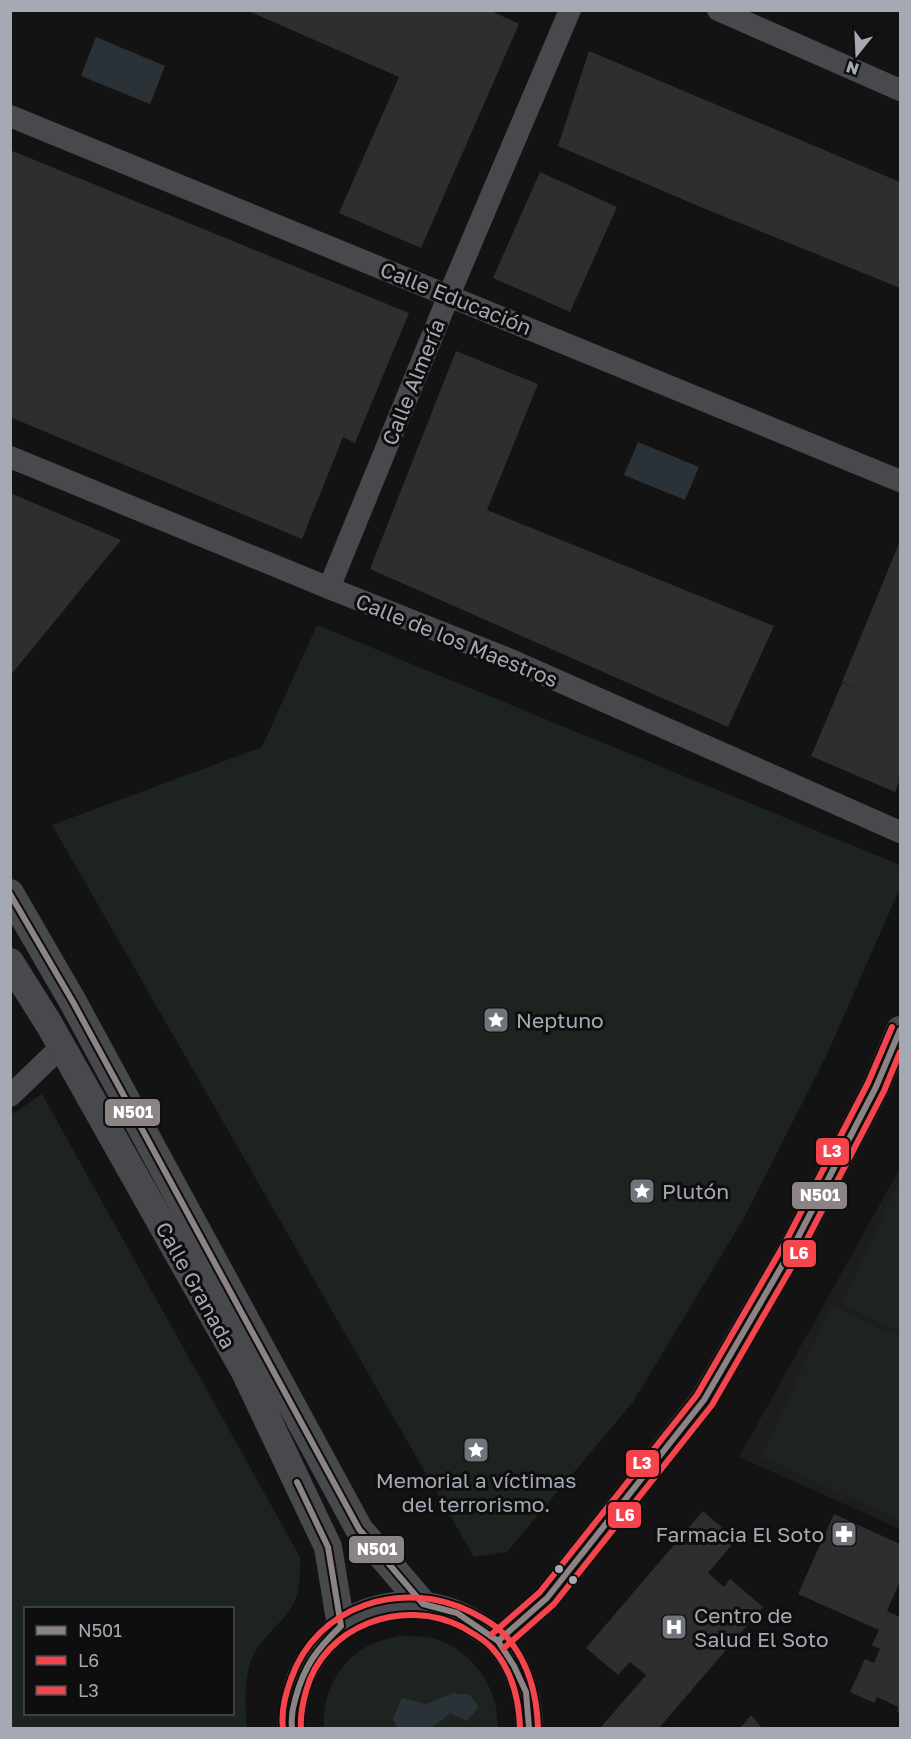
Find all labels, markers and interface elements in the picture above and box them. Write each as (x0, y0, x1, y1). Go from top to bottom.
north arrow (827, 24, 887, 84)
text: N (843, 57, 861, 80)
street label: Calle Educación (377, 256, 535, 340)
street label: Calle Almería (376, 315, 450, 449)
street label: Calle de los Maestros (352, 587, 562, 693)
place icon: Neptuno (481, 1005, 511, 1035)
place label: Neptuno (516, 1007, 604, 1033)
line badge: N501 (104, 1098, 161, 1127)
text: N501 (113, 1102, 153, 1122)
line badge: L3 (815, 1137, 850, 1166)
text: L3 (823, 1141, 842, 1161)
place icon: Plutón (627, 1176, 657, 1206)
place label: Plutón (662, 1178, 729, 1204)
line badge: N501 (791, 1181, 848, 1210)
text: N501 (800, 1185, 840, 1205)
street label: Calle Granada (150, 1217, 242, 1353)
line badge: L6 (782, 1239, 817, 1268)
text: L6 (789, 1243, 809, 1263)
place icon: Memorial a víctimas del terrorismo. (461, 1435, 491, 1465)
line badge: L3 (625, 1449, 660, 1478)
text: L3 (633, 1453, 652, 1473)
place label: Memorial a víctimas del terrorismo. (376, 1467, 576, 1517)
line badge: L6 (607, 1501, 642, 1529)
text: L6 (615, 1505, 635, 1525)
pharmacy icon: Farmacia El Soto (829, 1519, 859, 1549)
place label: Farmacia El Soto (655, 1521, 824, 1547)
line badge: N501 (348, 1535, 405, 1564)
text: N501 (357, 1539, 397, 1559)
unlabelled marker (553, 1563, 565, 1575)
unlabelled marker (567, 1574, 579, 1586)
place label: Centro de Salud El Soto (694, 1602, 829, 1652)
legend (24, 1607, 234, 1715)
hospital icon: Centro de Salud El Soto (659, 1612, 689, 1642)
text: N501 (78, 1619, 122, 1641)
text: L6 (78, 1649, 99, 1671)
text: L3 (78, 1679, 99, 1701)

